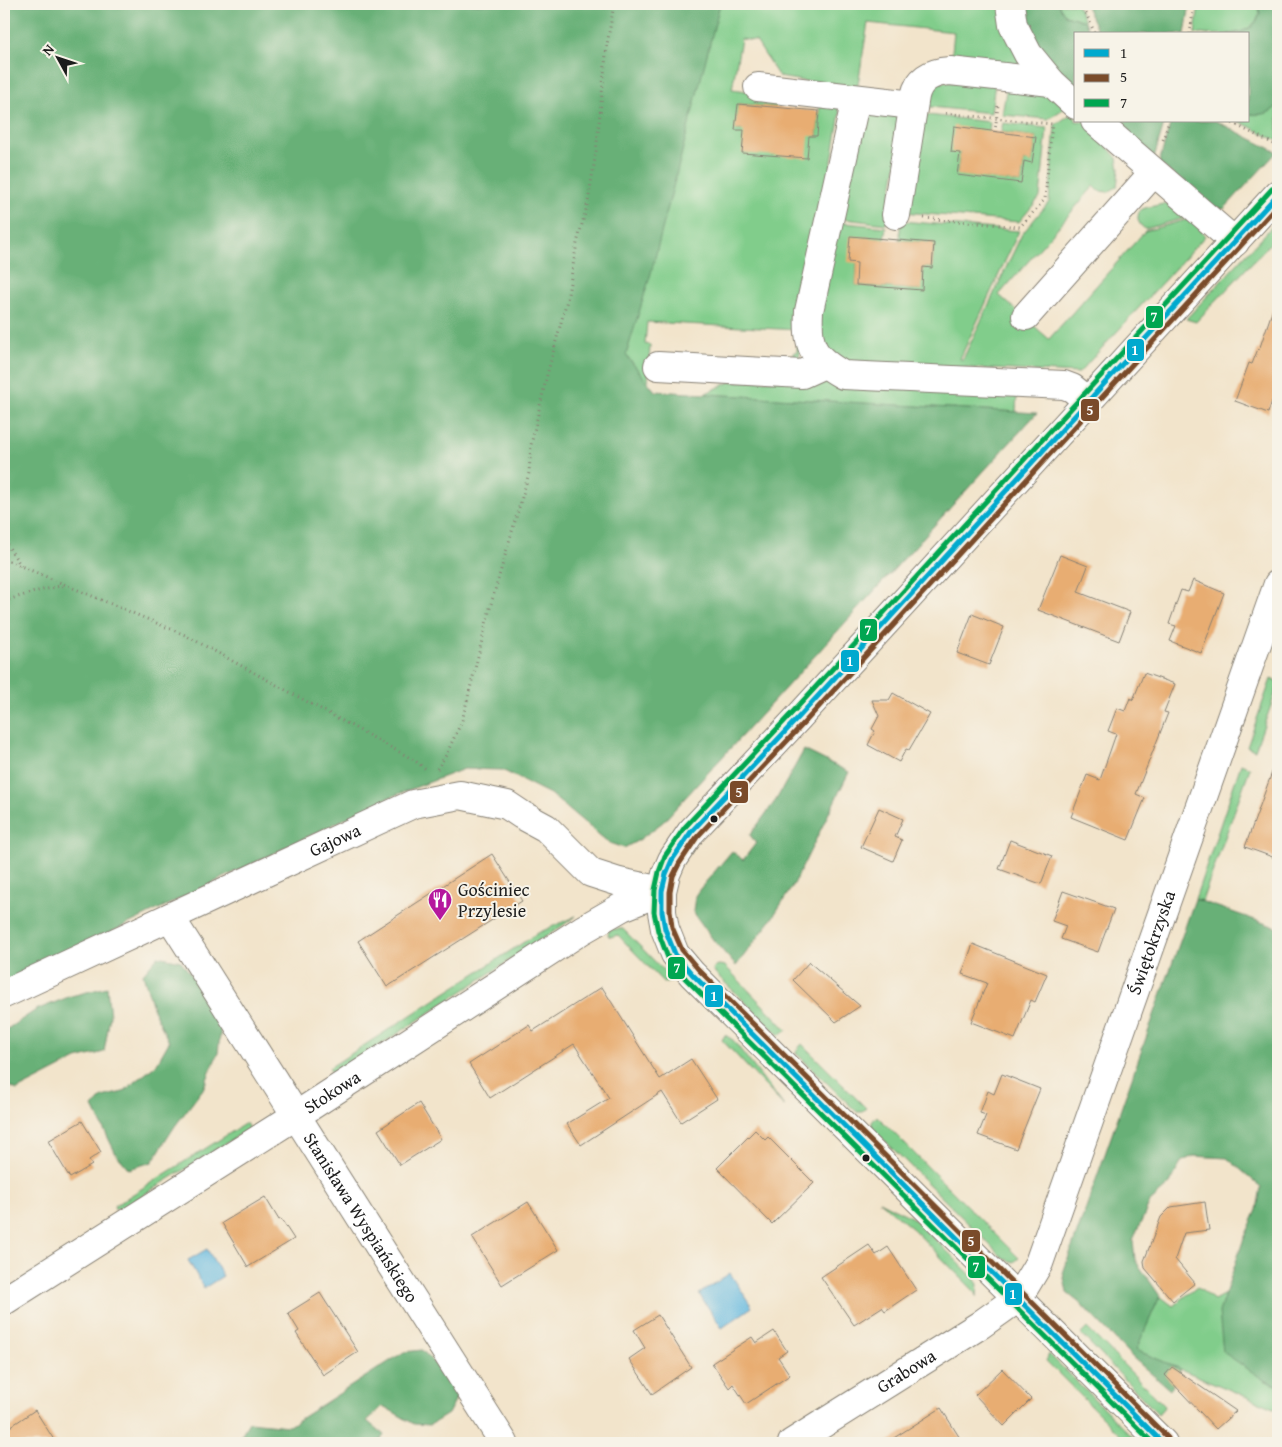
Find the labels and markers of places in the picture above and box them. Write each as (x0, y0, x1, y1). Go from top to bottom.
unlabelled marker (709, 814, 719, 824)
place label: Gościniec Przylesie (458, 876, 530, 924)
restaurant icon: Gościniec Przylesie (427, 887, 453, 921)
unlabelled marker (861, 1153, 871, 1163)

